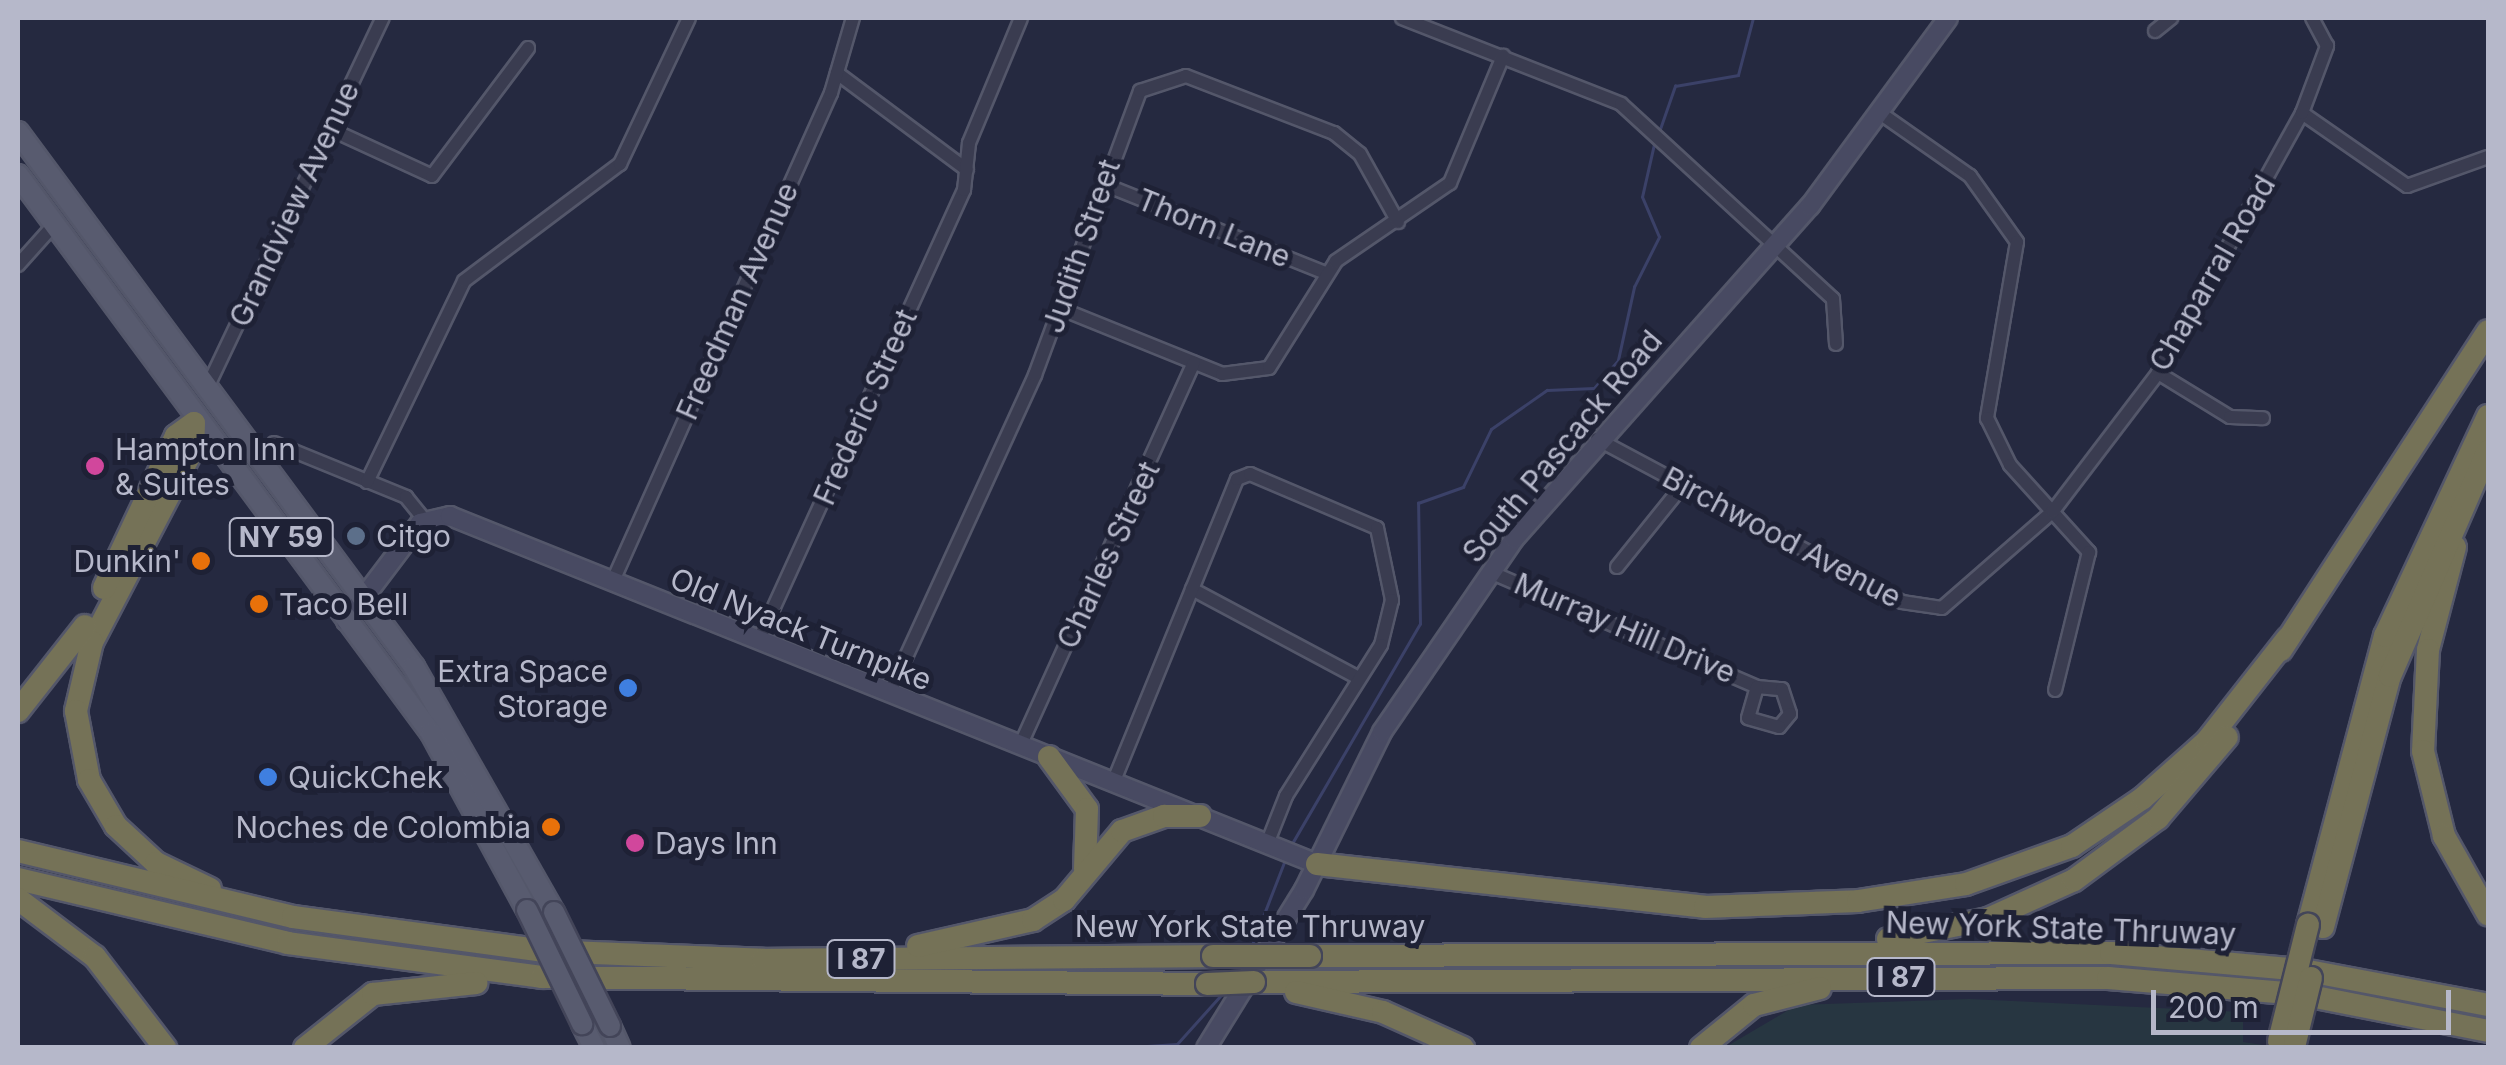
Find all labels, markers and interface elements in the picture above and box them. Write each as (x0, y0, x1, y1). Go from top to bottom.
street label: Grandview Avenue (221, 76, 367, 332)
street label: Judith Street (1034, 155, 1128, 337)
street label: Chaparral Road (2141, 169, 2283, 377)
street label: Freedman Avenue (669, 177, 805, 425)
street label: Thorn Lane (1132, 181, 1296, 275)
street label: Frederic Street (806, 304, 924, 510)
street label: South Pascack Road (1455, 323, 1669, 569)
place label: Hampton Inn & Suites (115, 431, 296, 502)
marker: Hampton Inn & Suites (84, 455, 106, 477)
street label: Charles Street (1049, 456, 1167, 654)
street label: Birchwood Avenue (1657, 459, 1907, 615)
road number: NY 59 (228, 514, 334, 560)
place label: Citgo (376, 518, 451, 554)
marker: Citgo (345, 525, 367, 547)
place label: Dunkin' (73, 543, 181, 579)
marker: Dunkin' (190, 550, 212, 572)
street label: Old Nyack Turnpike (665, 560, 937, 698)
street label: Murray Hill Drive (1509, 565, 1741, 691)
place label: Taco Bell (279, 586, 408, 622)
marker: Taco Bell (248, 593, 270, 615)
place label: Extra Space Storage (437, 653, 608, 724)
marker: Extra Space Storage (617, 677, 639, 699)
place label: QuickChek (288, 759, 443, 795)
marker: QuickChek (257, 766, 279, 788)
place label: Noches de Colombia (236, 809, 531, 845)
marker: Noches de Colombia (540, 816, 562, 838)
place label: Days Inn (655, 825, 778, 861)
marker: Days Inn (624, 832, 646, 854)
street label: New York State Thruway (1885, 904, 2237, 952)
street label: New York State Thruway (1075, 908, 1425, 944)
road number: I 87 (826, 936, 896, 982)
road number: I 87 (1866, 954, 1936, 1000)
scale bar (2156, 970, 2456, 1032)
text: 200 m (2168, 989, 2259, 1025)

